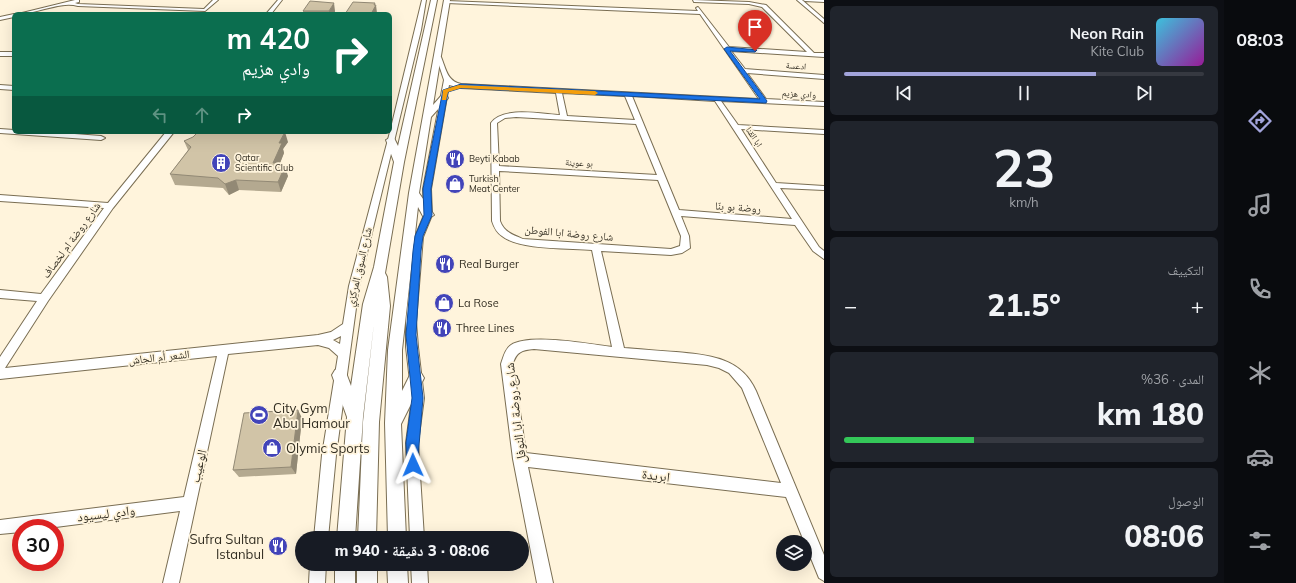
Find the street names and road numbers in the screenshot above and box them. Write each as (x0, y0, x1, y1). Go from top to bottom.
street label: ادعسة (785, 59, 807, 72)
street label: وادي هزيم (782, 87, 816, 102)
street label: ابا القنا (744, 125, 765, 149)
street label: بو عوينة (565, 156, 594, 169)
street label: روضة بو بنّا (715, 198, 761, 216)
street label: شارع روضة ام لخصاف (39, 199, 103, 281)
street label: شارع روضة ابا الفوطن (524, 222, 614, 244)
street label: شارع السوق المركزي (343, 226, 377, 308)
street label: الشعر أم الجاش (128, 347, 190, 367)
street label: شارع روضة ابا النوفل (501, 362, 531, 464)
street label: الوعيب (186, 448, 211, 484)
street label: ابريدة (641, 465, 671, 486)
street label: وادي ليسيود (76, 502, 136, 528)

